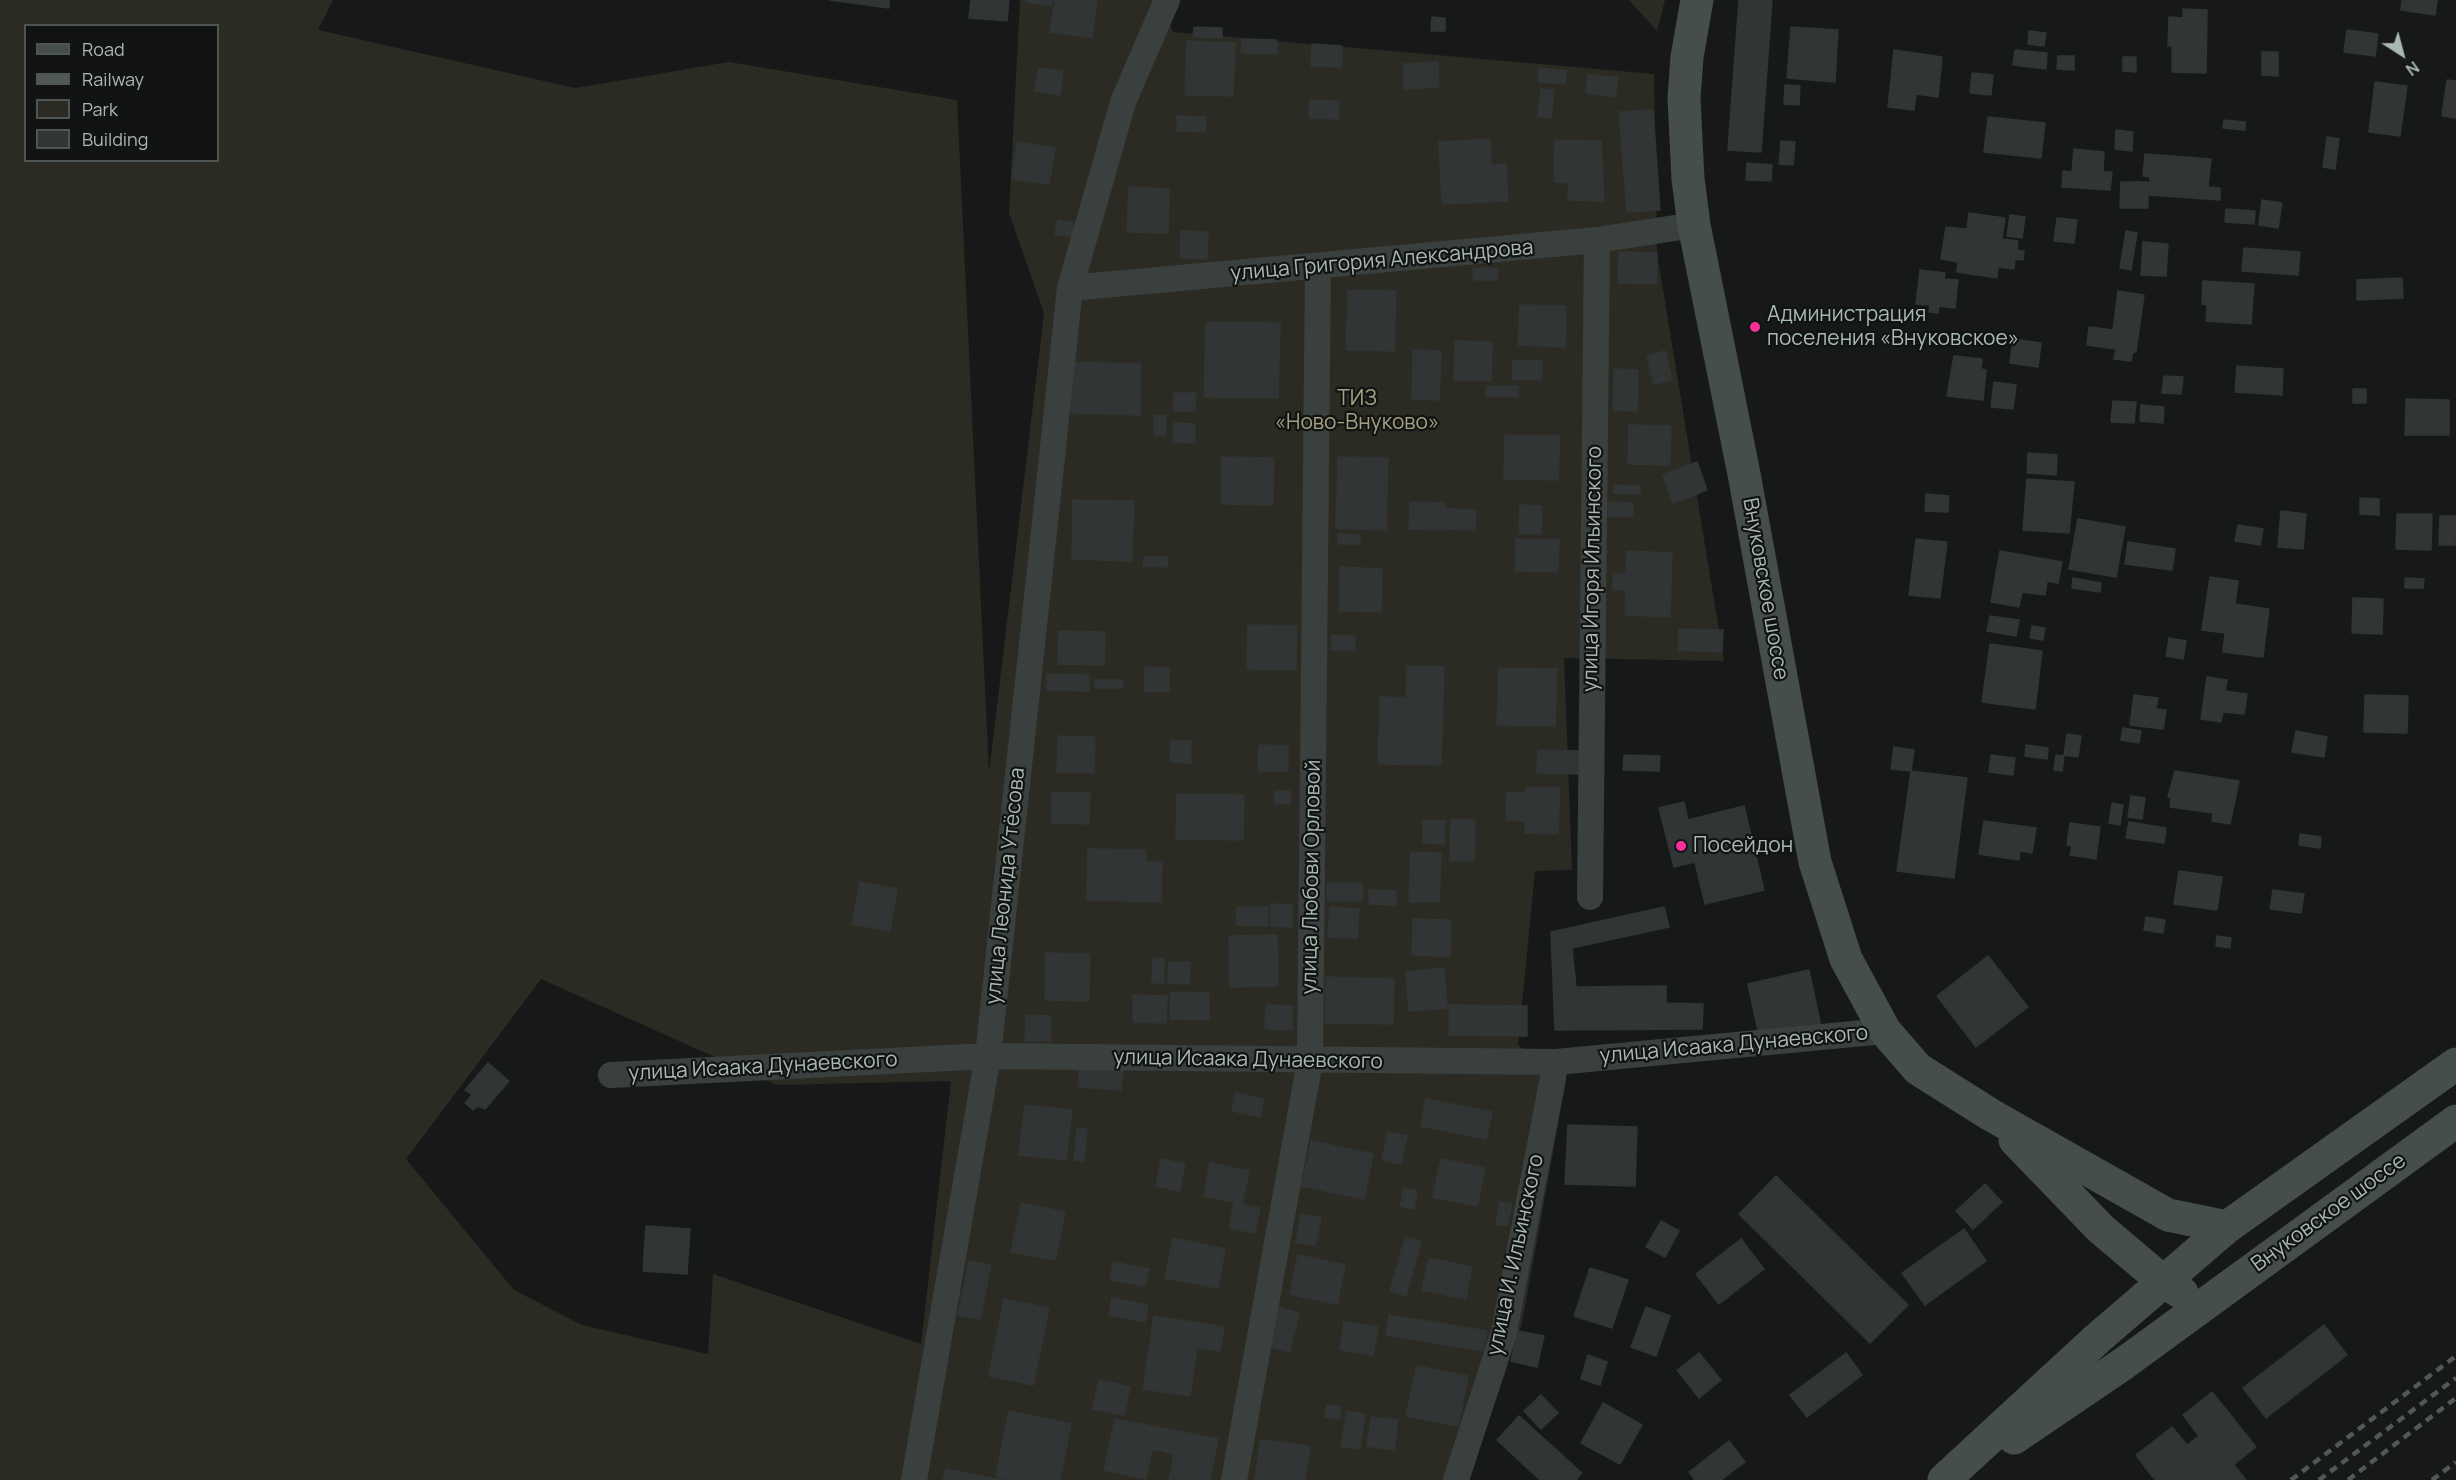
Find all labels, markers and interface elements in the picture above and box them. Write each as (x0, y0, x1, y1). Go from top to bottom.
legend (24, 24, 219, 162)
north arrow (2372, 24, 2432, 84)
text: Road (82, 37, 125, 61)
text: N (2401, 56, 2424, 81)
text: Railway (82, 67, 144, 91)
text: Park (82, 97, 118, 121)
text: Building (82, 127, 148, 151)
street label: улица Григория Александрова (1229, 235, 1535, 287)
place label: Администрация поселения «Внуковское» (1767, 302, 2019, 352)
marker: Администрация поселения «Внуковское» (1748, 320, 1762, 334)
park label: ТИЗ «Ново-Внуково» (1275, 386, 1439, 436)
street label: улица Игоря Ильинского (1578, 446, 1608, 692)
street label: Внуковское шоссе (1737, 496, 1793, 682)
street label: улица Любови Орловой (1297, 759, 1327, 995)
street label: улица Леонида Утёсова (981, 766, 1031, 1006)
place label: Посейдон (1693, 833, 1793, 859)
marker: Посейдон (1674, 839, 1688, 853)
street label: улица Исаака Дунаевского (1599, 1021, 1869, 1069)
street label: улица Исаака Дунаевского (1113, 1045, 1383, 1075)
street label: улица Исаака Дунаевского (628, 1047, 898, 1087)
street label: Внуковское шоссе (2247, 1149, 2411, 1277)
street label: улица И. Ильинского (1482, 1152, 1550, 1358)

